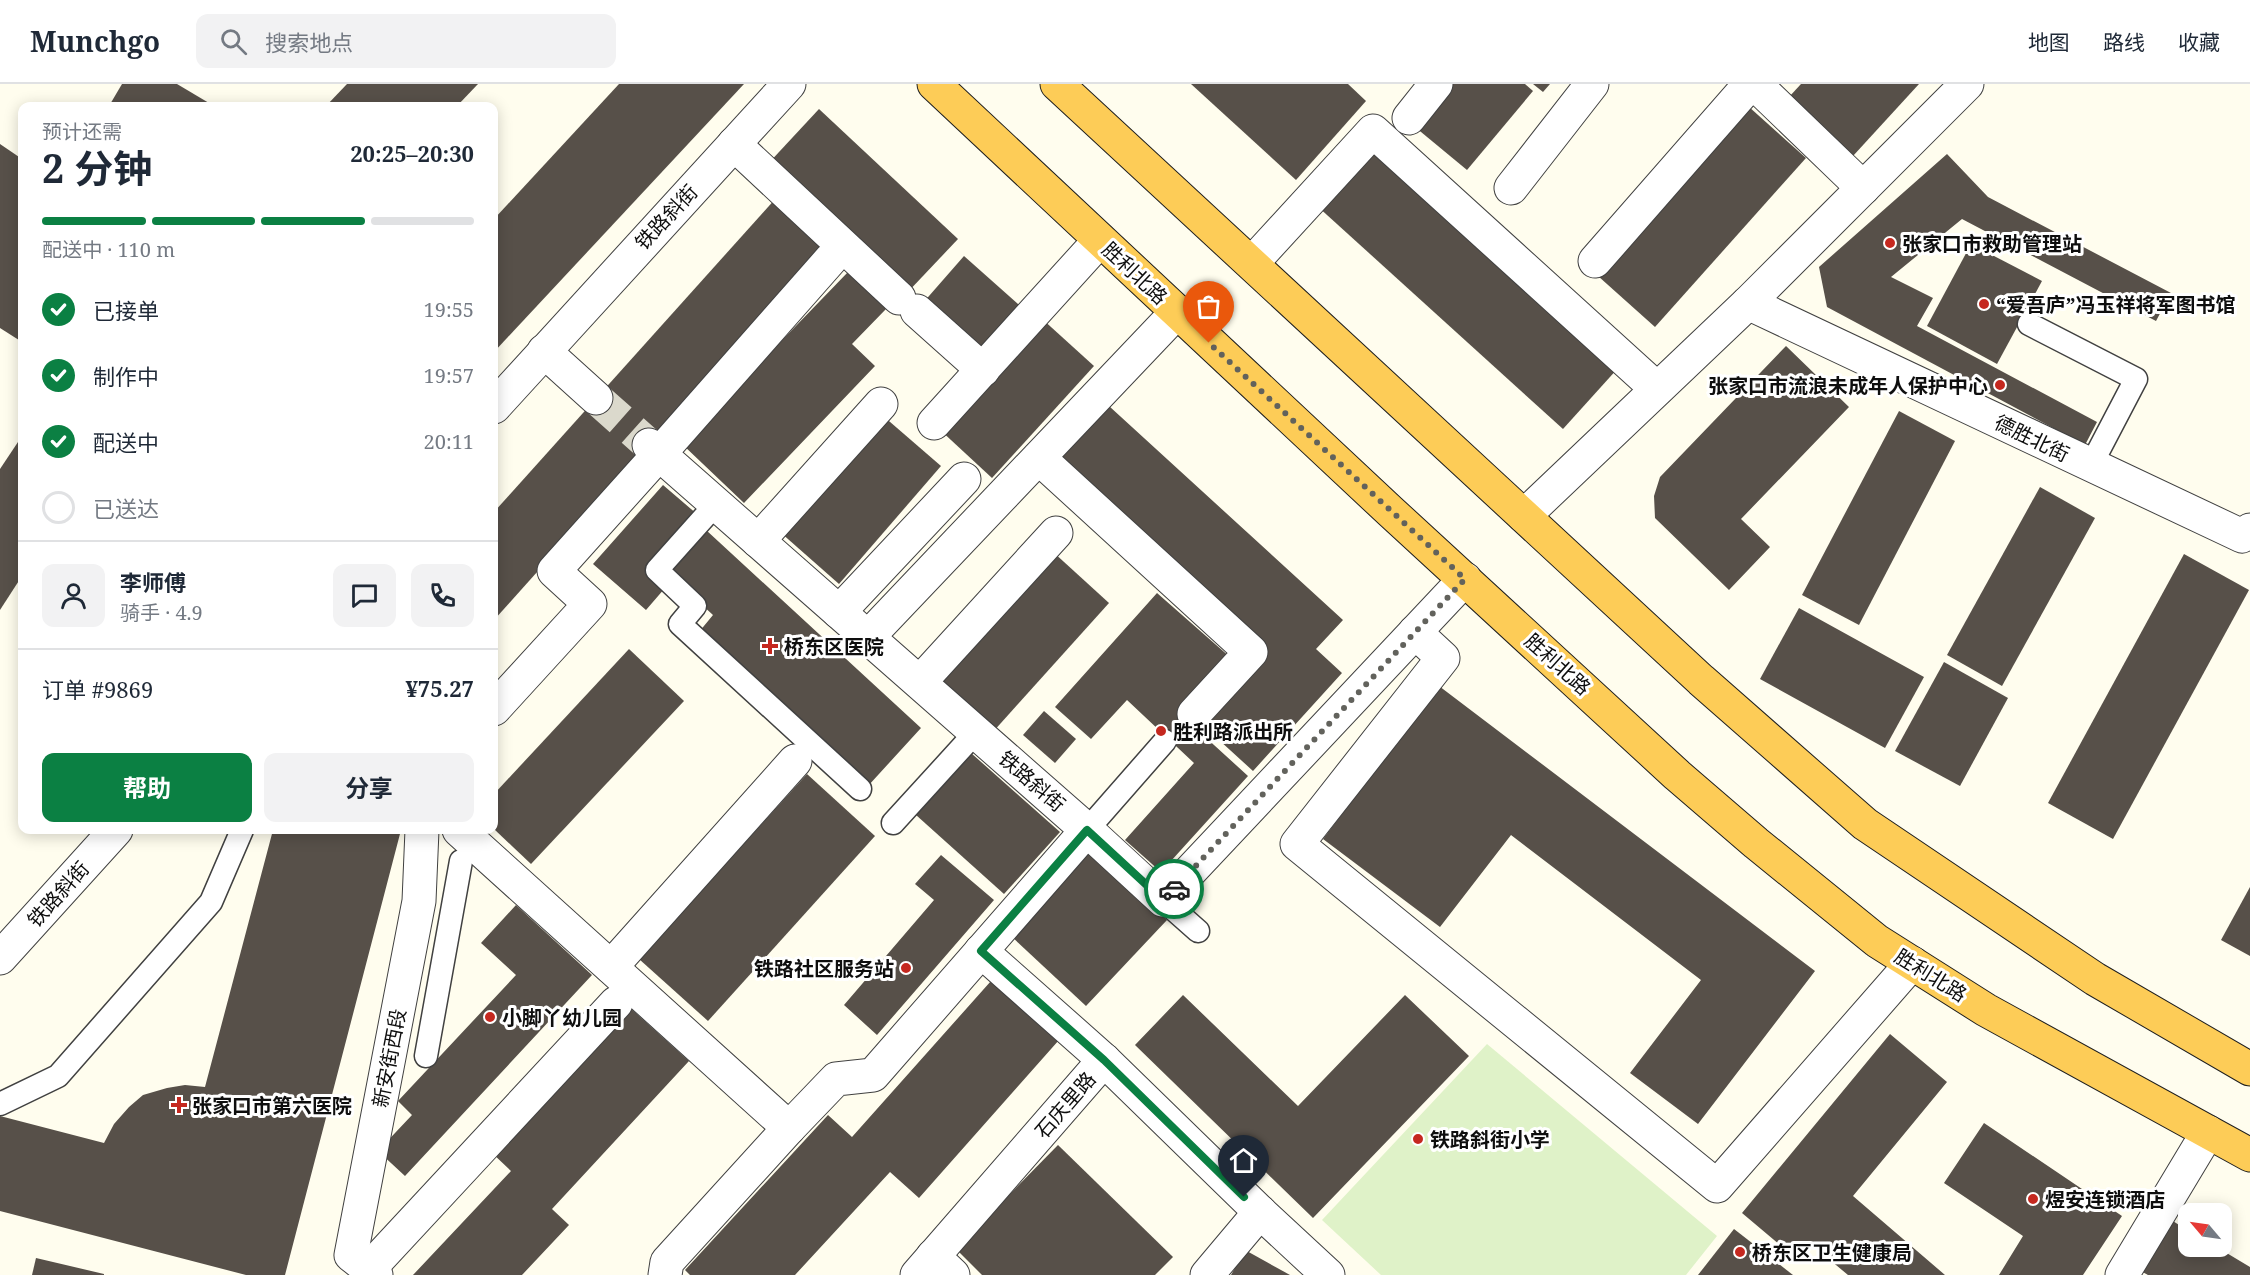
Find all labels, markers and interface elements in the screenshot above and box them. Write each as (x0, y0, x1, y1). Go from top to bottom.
search box (196, 14, 616, 68)
text: Munchgo (30, 22, 160, 60)
icon: search (217, 25, 250, 58)
text: 搜索地点 (265, 27, 353, 57)
text: 地图 (2028, 28, 2070, 56)
text: 路线 (2103, 28, 2145, 56)
text: 收藏 (2178, 28, 2220, 56)
text: 预计还需 (42, 118, 122, 145)
text: 20:25–20:30 (350, 138, 474, 168)
text: 2 分钟 (42, 141, 152, 194)
street label: 铁路斜街 (629, 179, 703, 255)
place label: 张家口市救助管理站 (1902, 230, 2082, 257)
text: 配送中 · 110 m (42, 236, 175, 263)
street label: 胜利北路 (1097, 236, 1173, 310)
marker: 张家口市救助管理站 (1883, 236, 1897, 250)
pin (1183, 281, 1234, 343)
icon: bag (1192, 290, 1225, 323)
place label: “爱吾庐”冯玉祥将军图书馆 (1996, 291, 2236, 318)
icon: check (42, 293, 75, 326)
text: 已接单 (93, 295, 159, 325)
text: 19:55 (424, 296, 474, 323)
marker: “爱吾庐”冯玉祥将军图书馆 (1977, 297, 1991, 311)
icon: check (42, 359, 75, 392)
text: 制作中 (93, 361, 159, 391)
text: 19:57 (424, 362, 474, 389)
place label: 张家口市流浪未成年人保护中心 (1708, 372, 1988, 399)
marker: 张家口市流浪未成年人保护中心 (1993, 378, 2007, 392)
street label: 德胜北街 (1990, 408, 2074, 468)
icon: check (42, 425, 75, 458)
text: 配送中 (93, 427, 159, 457)
text: 20:11 (424, 428, 474, 455)
text: 已送达 (93, 493, 159, 523)
button: person (42, 564, 105, 627)
button: chat (333, 564, 396, 627)
button: phone (411, 564, 474, 627)
text: 李师傅 (120, 567, 186, 597)
text: 骑手 · 4.9 (120, 599, 203, 626)
street label: 胜利北路 (1519, 627, 1597, 701)
place label: 桥东区医院 (784, 633, 884, 660)
marker: 桥东区医院 (761, 637, 779, 655)
text: ¥75.27 (405, 673, 474, 703)
text: 订单 #9869 (42, 674, 153, 704)
place label: 胜利路派出所 (1173, 718, 1293, 745)
marker: 胜利路派出所 (1154, 724, 1168, 738)
street label: 铁路斜街 (993, 745, 1071, 817)
button: 帮助 (42, 753, 252, 822)
button: 分享 (264, 753, 474, 822)
street label: 铁路斜街 (21, 855, 95, 933)
courier (1144, 859, 1204, 919)
icon: car (1158, 873, 1191, 906)
street label: 胜利北路 (1890, 942, 1972, 1008)
place label: 铁路社区服务站 (754, 955, 894, 982)
marker: 铁路社区服务站 (899, 961, 913, 975)
place label: 小脚丫幼儿园 (502, 1004, 622, 1031)
street label: 新安街西段 (366, 1006, 412, 1110)
marker: 小脚丫幼儿园 (483, 1010, 497, 1024)
street label: 石庆里路 (1029, 1066, 1101, 1144)
place label: 张家口市第六医院 (192, 1092, 352, 1119)
marker: 张家口市第六医院 (170, 1096, 188, 1114)
place label: 铁路斜街小学 (1430, 1126, 1550, 1153)
marker: 铁路斜街小学 (1411, 1132, 1425, 1146)
pin (1218, 1135, 1269, 1197)
icon: home (1227, 1144, 1260, 1177)
place label: 煜安连锁酒店 (2045, 1186, 2165, 1213)
marker: 煜安连锁酒店 (2026, 1192, 2040, 1206)
north arrow (2178, 1203, 2232, 1257)
map controls (2178, 1203, 2232, 1257)
place label: 桥东区卫生健康局 (1752, 1239, 1912, 1266)
marker: 桥东区卫生健康局 (1733, 1245, 1747, 1259)

